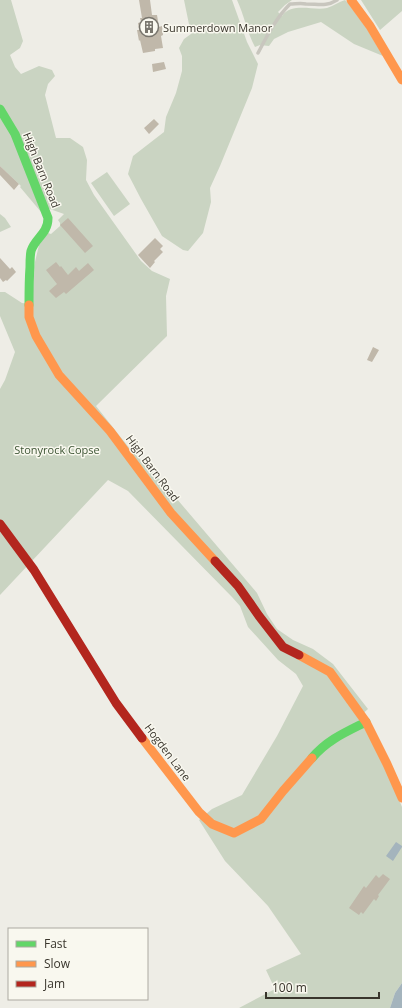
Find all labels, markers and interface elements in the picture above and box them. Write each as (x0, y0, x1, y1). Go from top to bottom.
building icon: Summerdown Manor (138, 16, 160, 38)
place label: Summerdown Manor (163, 20, 273, 35)
street label: High Barn Road (20, 130, 64, 210)
street label: High Barn Road (123, 432, 183, 504)
park label: Stonyrock Copse (14, 442, 100, 457)
street label: Hogden Lane (142, 720, 194, 784)
legend (8, 928, 148, 1000)
text: Fast (44, 935, 67, 952)
text: Slow (44, 955, 71, 972)
scale bar (266, 974, 379, 1000)
text: Jam (43, 975, 65, 992)
text: 100 m (272, 979, 307, 996)

